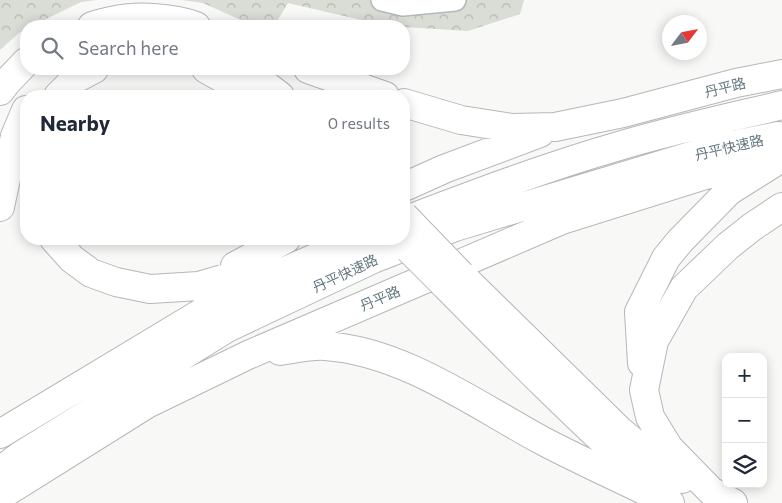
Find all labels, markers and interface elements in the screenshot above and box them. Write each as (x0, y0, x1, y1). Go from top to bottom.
north arrow (662, 15, 707, 60)
search box (20, 20, 410, 75)
icon: search (38, 34, 66, 62)
text: Search here (78, 36, 178, 59)
street label: 丹平路 (703, 74, 747, 100)
text: Nearby (40, 110, 110, 135)
text: 0 results (328, 113, 390, 132)
street label: 丹平快速路 (693, 131, 765, 163)
street label: 丹平快速路 (310, 251, 380, 295)
street label: 丹平路 (357, 282, 403, 314)
map controls (722, 353, 767, 488)
button: + (722, 353, 767, 398)
button: − (722, 398, 767, 443)
button: layers (722, 443, 767, 488)

